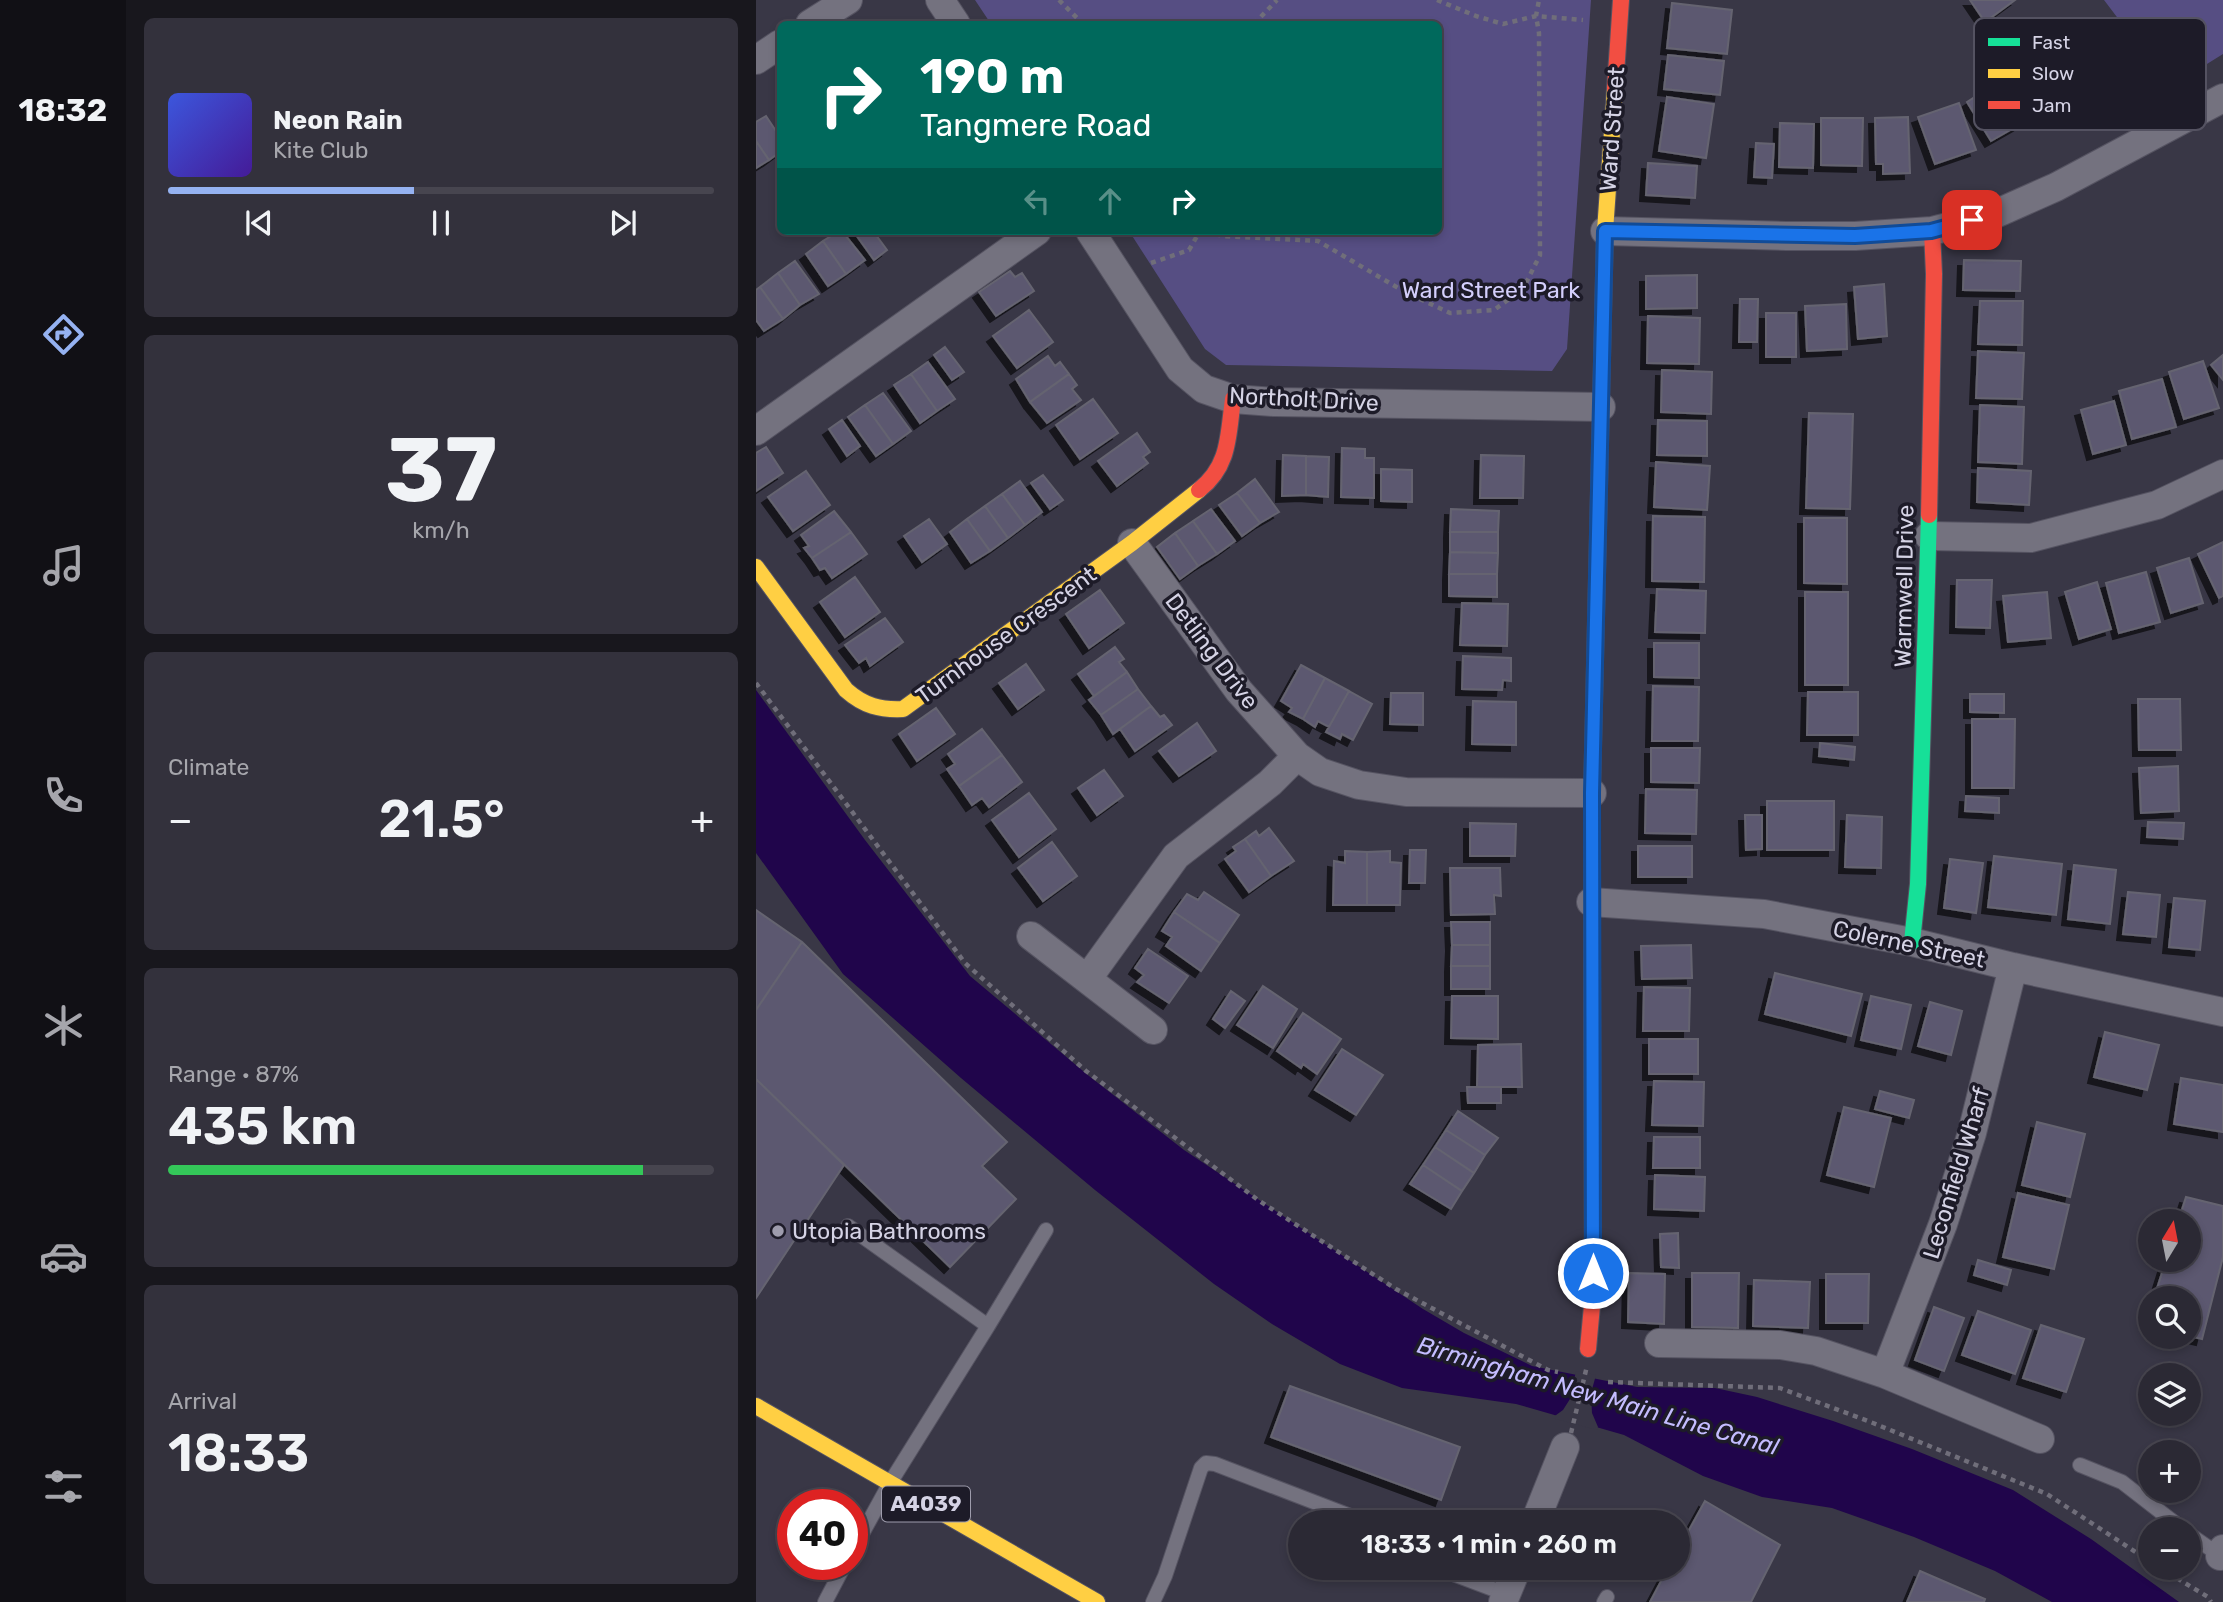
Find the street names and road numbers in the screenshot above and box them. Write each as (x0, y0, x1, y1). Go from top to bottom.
street label: Ward Street (1594, 66, 1630, 192)
street label: Northolt Drive (1229, 381, 1379, 417)
street label: Warmwell Drive (1889, 504, 1919, 668)
street label: Turnhouse Crescent (910, 560, 1102, 710)
street label: Detling Drive (1159, 588, 1265, 714)
street label: Colerne Street (1830, 914, 1988, 974)
street label: Leconfield Wharf (1917, 1084, 1995, 1262)
road number: A4039 (882, 1486, 970, 1522)

